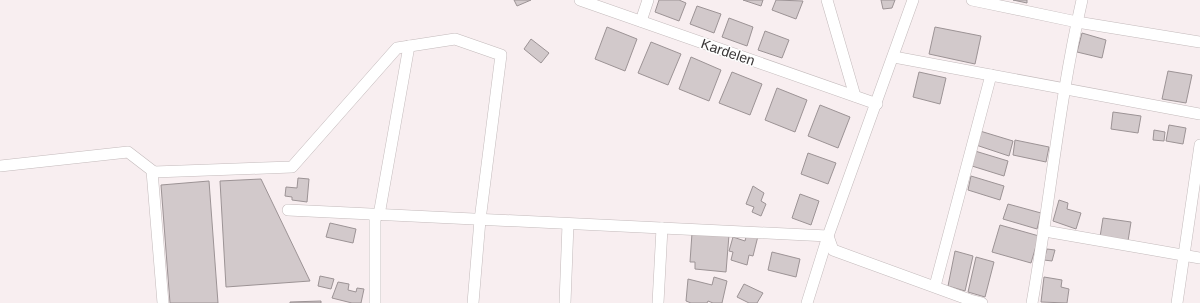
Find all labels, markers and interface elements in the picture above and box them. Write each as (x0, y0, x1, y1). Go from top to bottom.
street label: Kardelen (699, 35, 757, 69)

